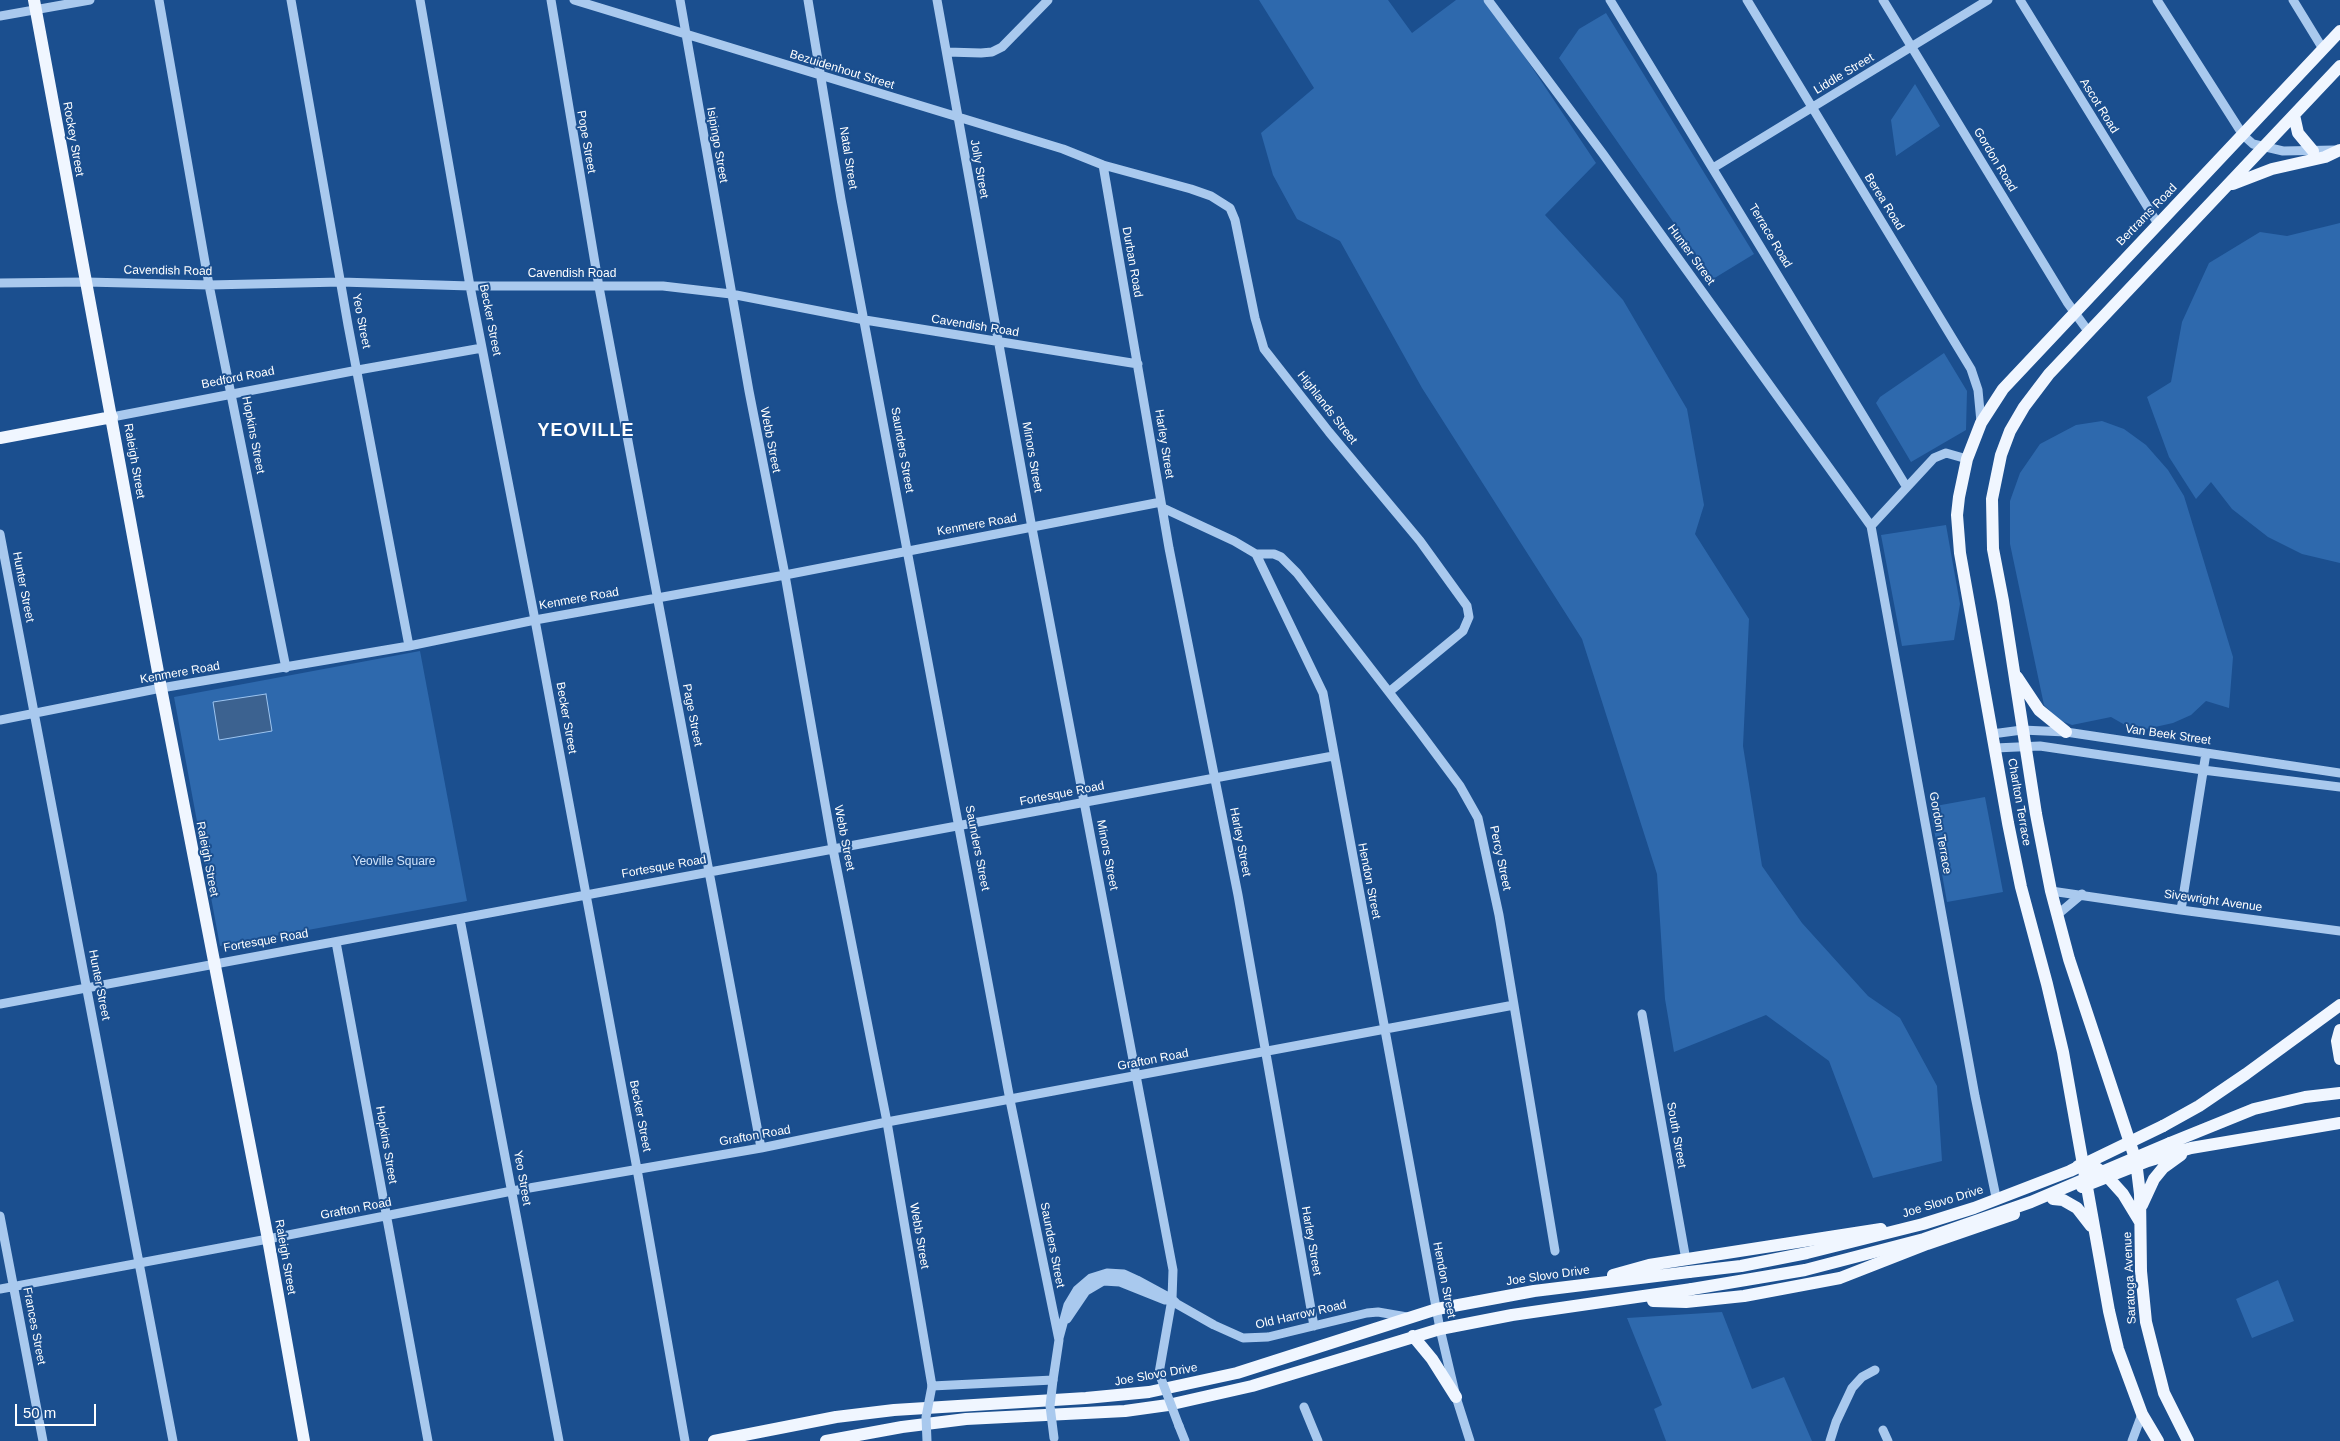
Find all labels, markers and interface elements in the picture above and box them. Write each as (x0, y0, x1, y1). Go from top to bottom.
street label: Bezuidenhout Street (788, 47, 896, 93)
street label: Liddle Street (1811, 50, 1877, 98)
street label: Ascot Road (2076, 76, 2122, 136)
street label: Rockey Street (59, 101, 87, 177)
street label: Isipingo Street (703, 106, 731, 184)
street label: Pope Street (573, 110, 599, 174)
street label: Gordon Road (1970, 125, 2020, 195)
street label: Natal Street (836, 126, 860, 190)
street label: Jolly Street (967, 139, 991, 199)
street label: Berea Road (1861, 171, 1907, 233)
street label: Bertrams Road (2114, 181, 2180, 249)
street label: Terrace Road (1745, 201, 1795, 271)
street label: Hunter Street (1664, 222, 1718, 288)
street label: Durban Road (1119, 226, 1145, 298)
street label: Cavendish Road (124, 263, 212, 279)
street label: Cavendish Road (528, 267, 616, 281)
street label: Becker Street (476, 283, 504, 357)
street label: Yeo Street (349, 292, 373, 350)
street label: Cavendish Road (930, 312, 1020, 340)
street label: Bedford Road (200, 364, 276, 392)
street label: Highlands Street (1294, 369, 1360, 447)
street label: Hopkins Street (238, 395, 268, 475)
street label: Webb Street (757, 406, 783, 474)
street label: Saunders Street (887, 406, 917, 494)
street label: Harley Street (1151, 408, 1177, 480)
district label: YEOVILLE (536, 420, 636, 442)
street label: Minors Street (1019, 421, 1045, 493)
street label: Raleigh Street (120, 422, 148, 500)
street label: Kenmere Road (936, 511, 1018, 539)
street label: Hunter Street (9, 551, 37, 623)
street label: Kenmere Road (538, 585, 620, 613)
street label: Kenmere Road (139, 659, 221, 687)
street label: Becker Street (553, 681, 579, 755)
street label: Page Street (679, 683, 705, 747)
street label: Van Beek Street (2124, 722, 2212, 748)
street label: Charlton Terrace (2004, 757, 2034, 847)
street label: Fortesque Road (1018, 779, 1106, 809)
street label: Gordon Terrace (1926, 791, 1954, 875)
street label: Webb Street (831, 804, 857, 872)
street label: Saunders Street (962, 804, 992, 892)
street label: Harley Street (1226, 806, 1254, 878)
street label: Minors Street (1093, 819, 1121, 891)
street label: Raleigh Street (193, 820, 221, 898)
street label: Percy Street (1486, 824, 1514, 892)
street label: Hendon Street (1355, 842, 1383, 920)
street label: Fortesque Road (620, 852, 708, 882)
park label: Yeoville Square (353, 855, 435, 869)
street label: Sivewright Avenue (2163, 887, 2263, 915)
street label: Fortesque Road (222, 926, 310, 956)
street label: Hunter Street (85, 949, 113, 1021)
street label: Grafton Road (1116, 1046, 1190, 1074)
street label: Becker Street (626, 1079, 654, 1153)
street label: South Street (1663, 1101, 1689, 1169)
street label: Hopkins Street (372, 1105, 400, 1185)
street label: Grafton Road (718, 1123, 792, 1149)
street label: Yeo Street (510, 1149, 534, 1207)
street label: Joe Slovo Drive (1901, 1183, 1985, 1221)
street label: Grafton Road (319, 1195, 393, 1223)
street label: Saunders Street (1037, 1201, 1067, 1289)
street label: Webb Street (906, 1202, 932, 1270)
street label: Harley Street (1298, 1205, 1324, 1277)
street label: Raleigh Street (271, 1218, 299, 1296)
street label: Saratoga Avenue (2120, 1231, 2140, 1325)
street label: Hendon Street (1430, 1241, 1458, 1319)
street label: Joe Slovo Drive (1505, 1263, 1591, 1289)
street label: Frances Street (19, 1286, 49, 1366)
street label: Old Harrow Road (1254, 1298, 1348, 1332)
street label: Joe Slovo Drive (1113, 1361, 1199, 1389)
scale bar (18, 1394, 99, 1426)
text: 50 m (23, 1404, 56, 1421)

